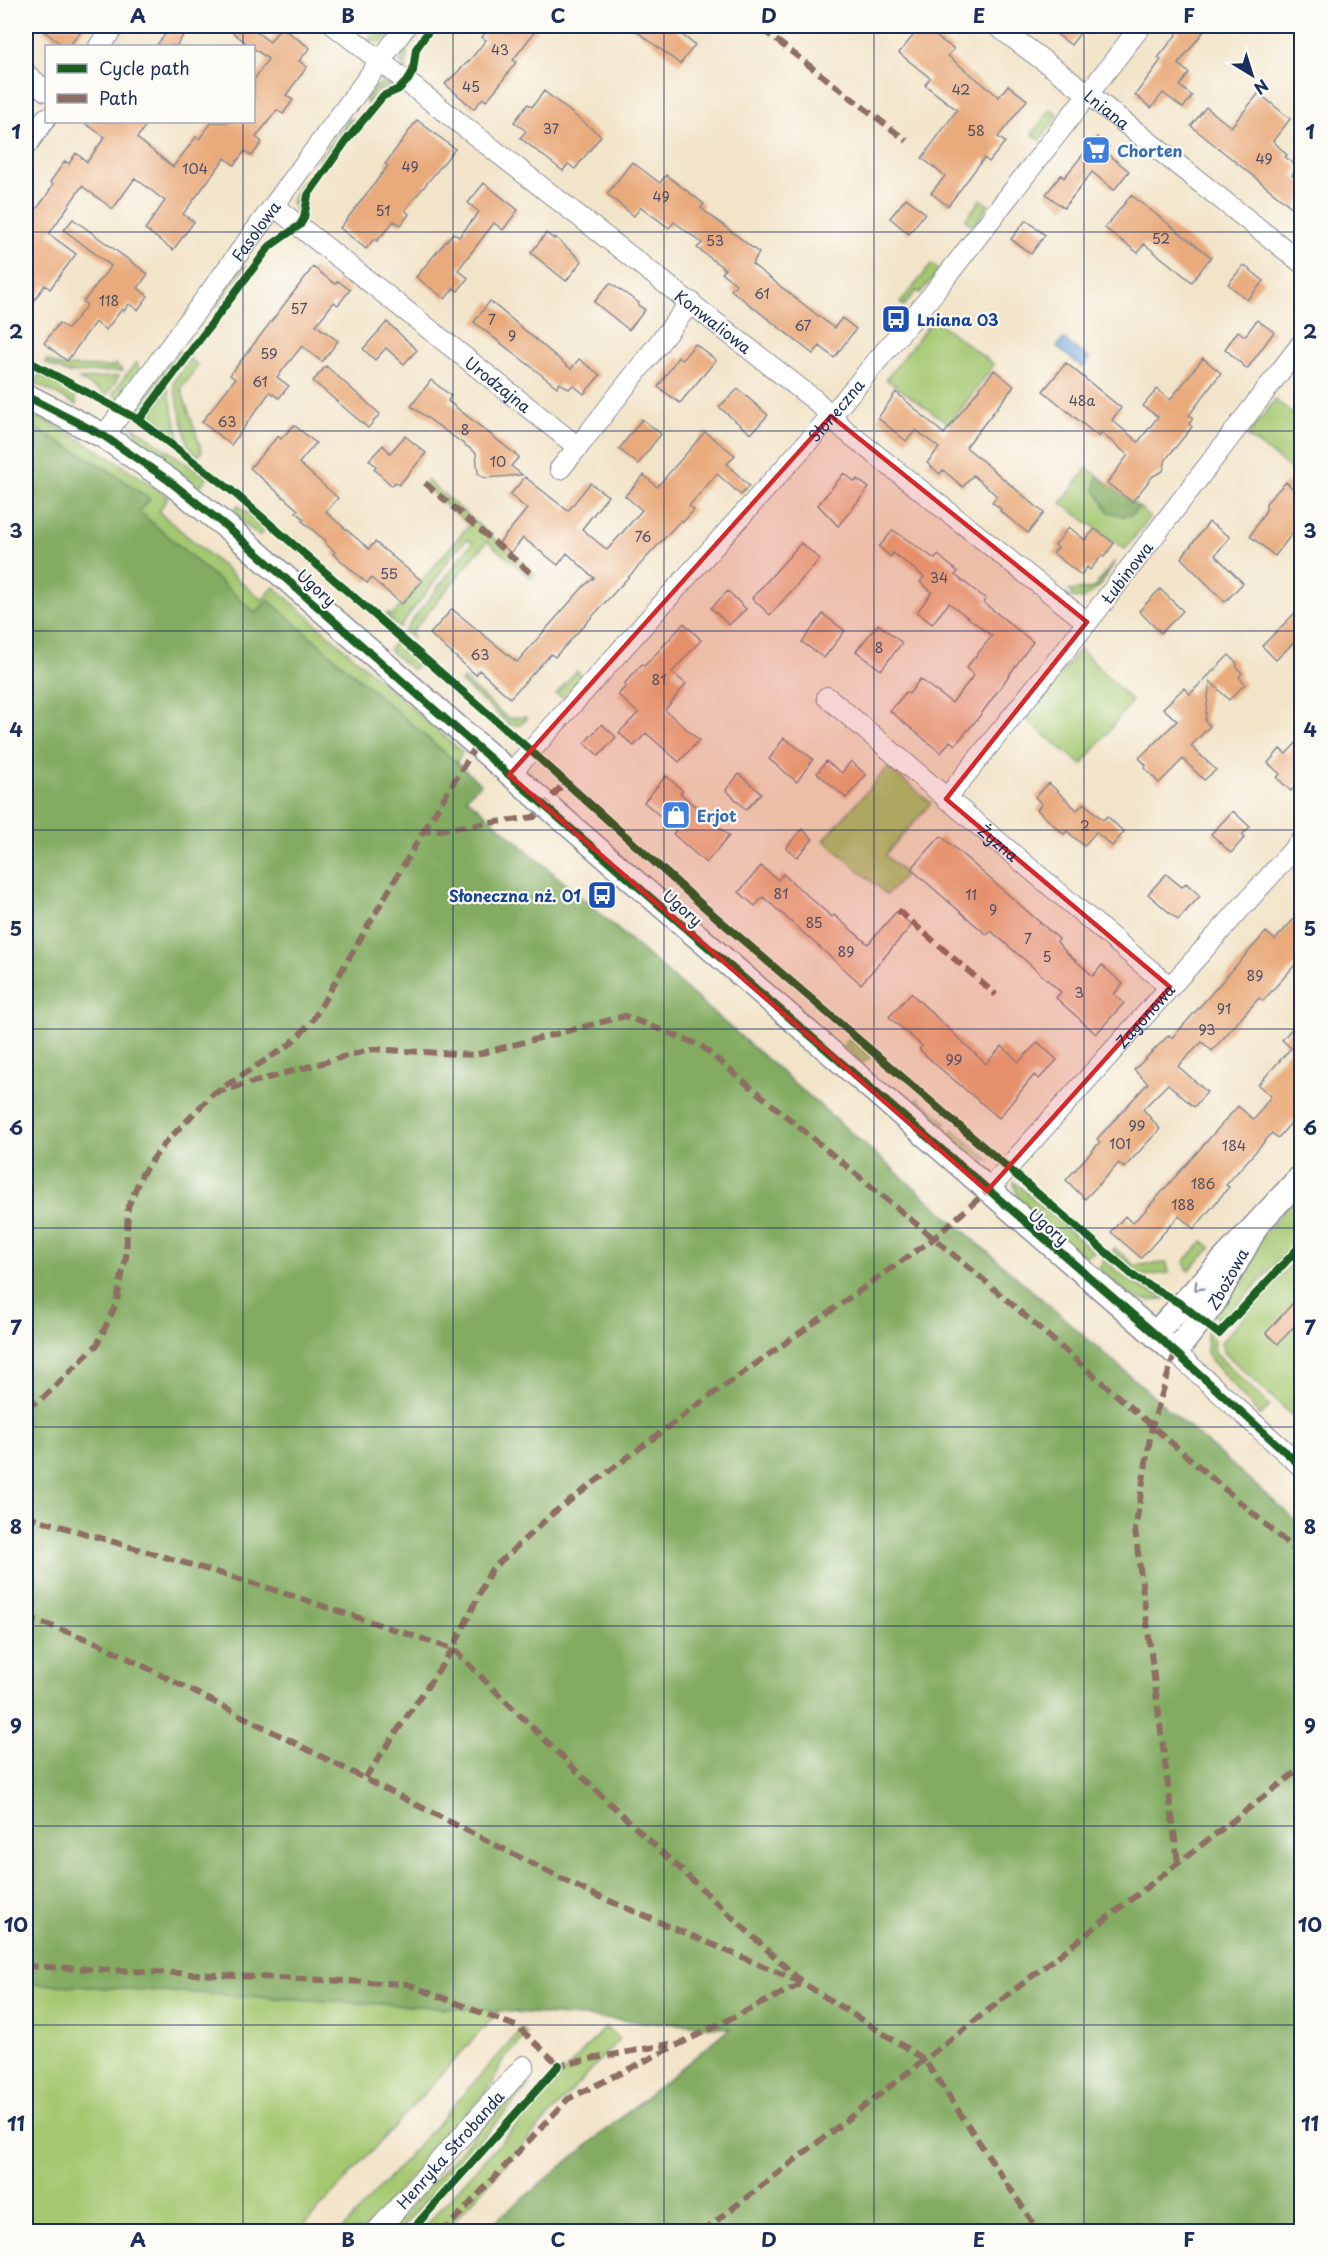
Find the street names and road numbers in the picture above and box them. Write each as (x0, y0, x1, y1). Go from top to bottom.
street label: Lniana (1079, 83, 1135, 135)
street label: Fasolowa (225, 195, 286, 266)
street label: Konwaliowa (670, 283, 757, 359)
street label: Urodzajna (460, 350, 537, 418)
street label: Słoneczna (802, 373, 870, 447)
street label: Łubinowa (1094, 536, 1158, 609)
street label: Ugory (292, 563, 342, 611)
street label: Żyzna (973, 818, 1024, 867)
street label: Ugory (658, 883, 708, 931)
street label: Zagonowa (1109, 978, 1180, 1053)
street label: Ugory (1024, 1202, 1074, 1250)
street label: Zbożowa (1201, 1243, 1254, 1314)
street label: Henryka Strobanda (390, 2084, 509, 2214)

